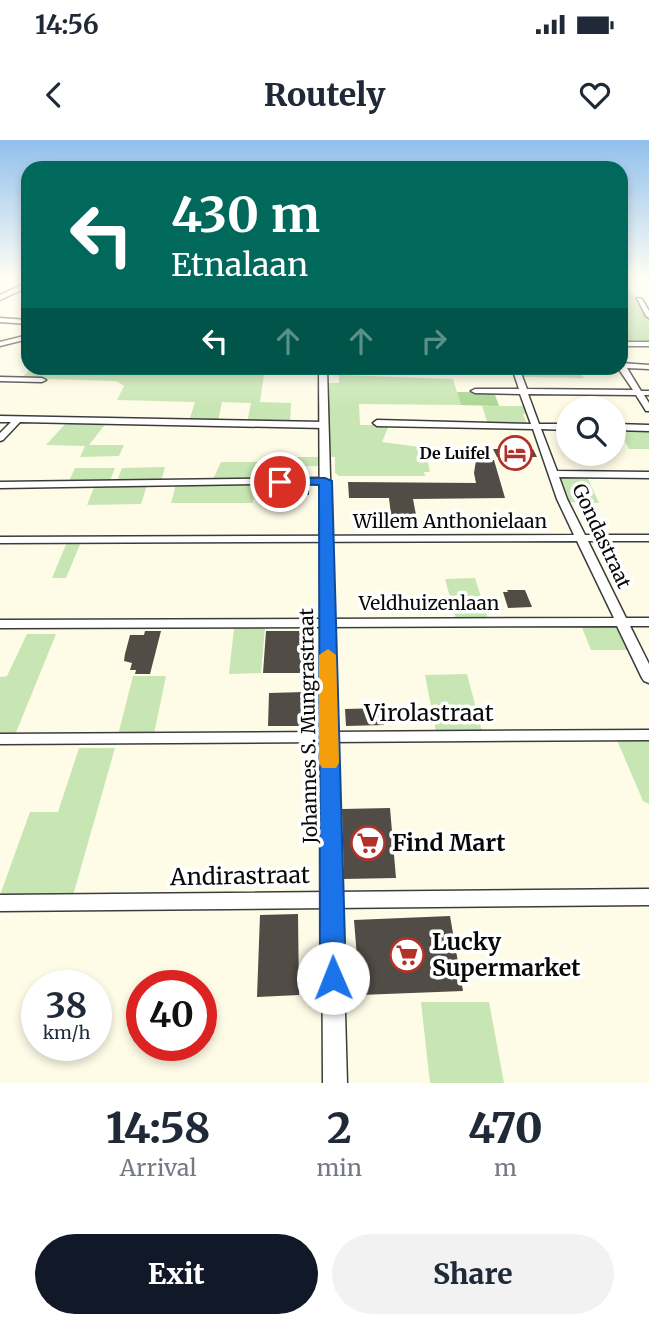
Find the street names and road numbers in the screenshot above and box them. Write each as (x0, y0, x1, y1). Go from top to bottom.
street label: Gondastraat (567, 480, 637, 593)
street label: Willem Anthonielaan (352, 509, 547, 533)
street label: Veldhuizenlaan (358, 591, 500, 615)
street label: Johannes S. Mungrastraat (294, 607, 322, 845)
street label: Virolastraat (363, 698, 494, 727)
street label: Andirastraat (169, 860, 310, 891)

